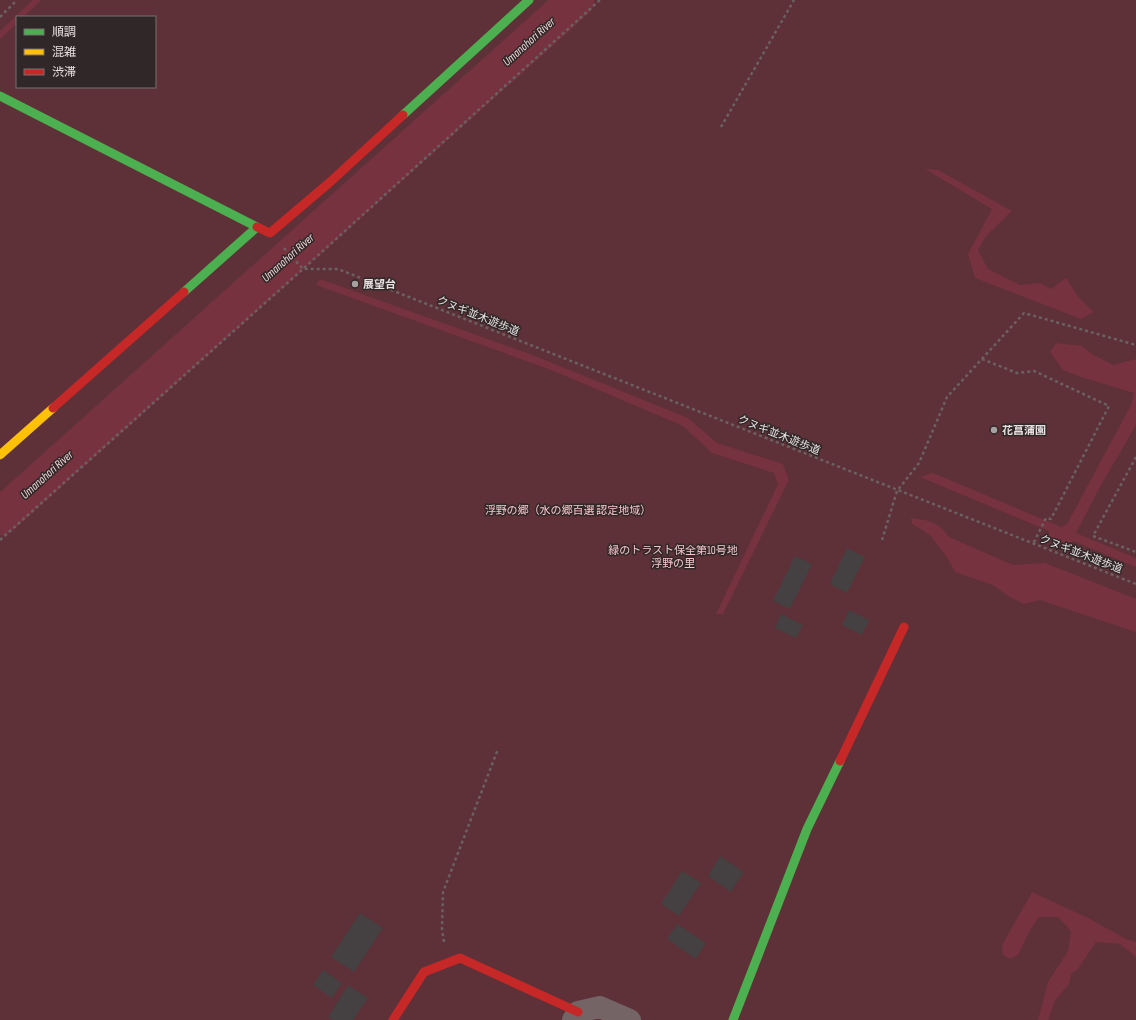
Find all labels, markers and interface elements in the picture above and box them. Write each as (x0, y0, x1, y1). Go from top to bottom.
water label: Umanohori River (500, 14, 559, 70)
legend (16, 16, 156, 88)
text: 順調 (52, 25, 76, 40)
text: 混雑 (52, 45, 76, 60)
text: 渋滞 (52, 65, 76, 80)
water label: Umanohori River (259, 230, 318, 286)
place label: 展望台 (363, 278, 396, 291)
marker: 展望台 (350, 279, 360, 289)
street label: クヌギ並木遊歩道 (435, 293, 521, 339)
street label: クヌギ並木遊歩道 (736, 412, 822, 458)
place label: 花菖蒲園 (1002, 424, 1046, 437)
marker: 花菖蒲園 (989, 425, 999, 435)
water label: Umanohori River (18, 447, 77, 503)
park label: 浮野の郷（水の郷百選 認定地域） (485, 504, 651, 517)
street label: クヌギ並木遊歩道 (1038, 532, 1124, 576)
park label: 緑のトラスト保全第10号地 浮野の里 (608, 544, 738, 570)

